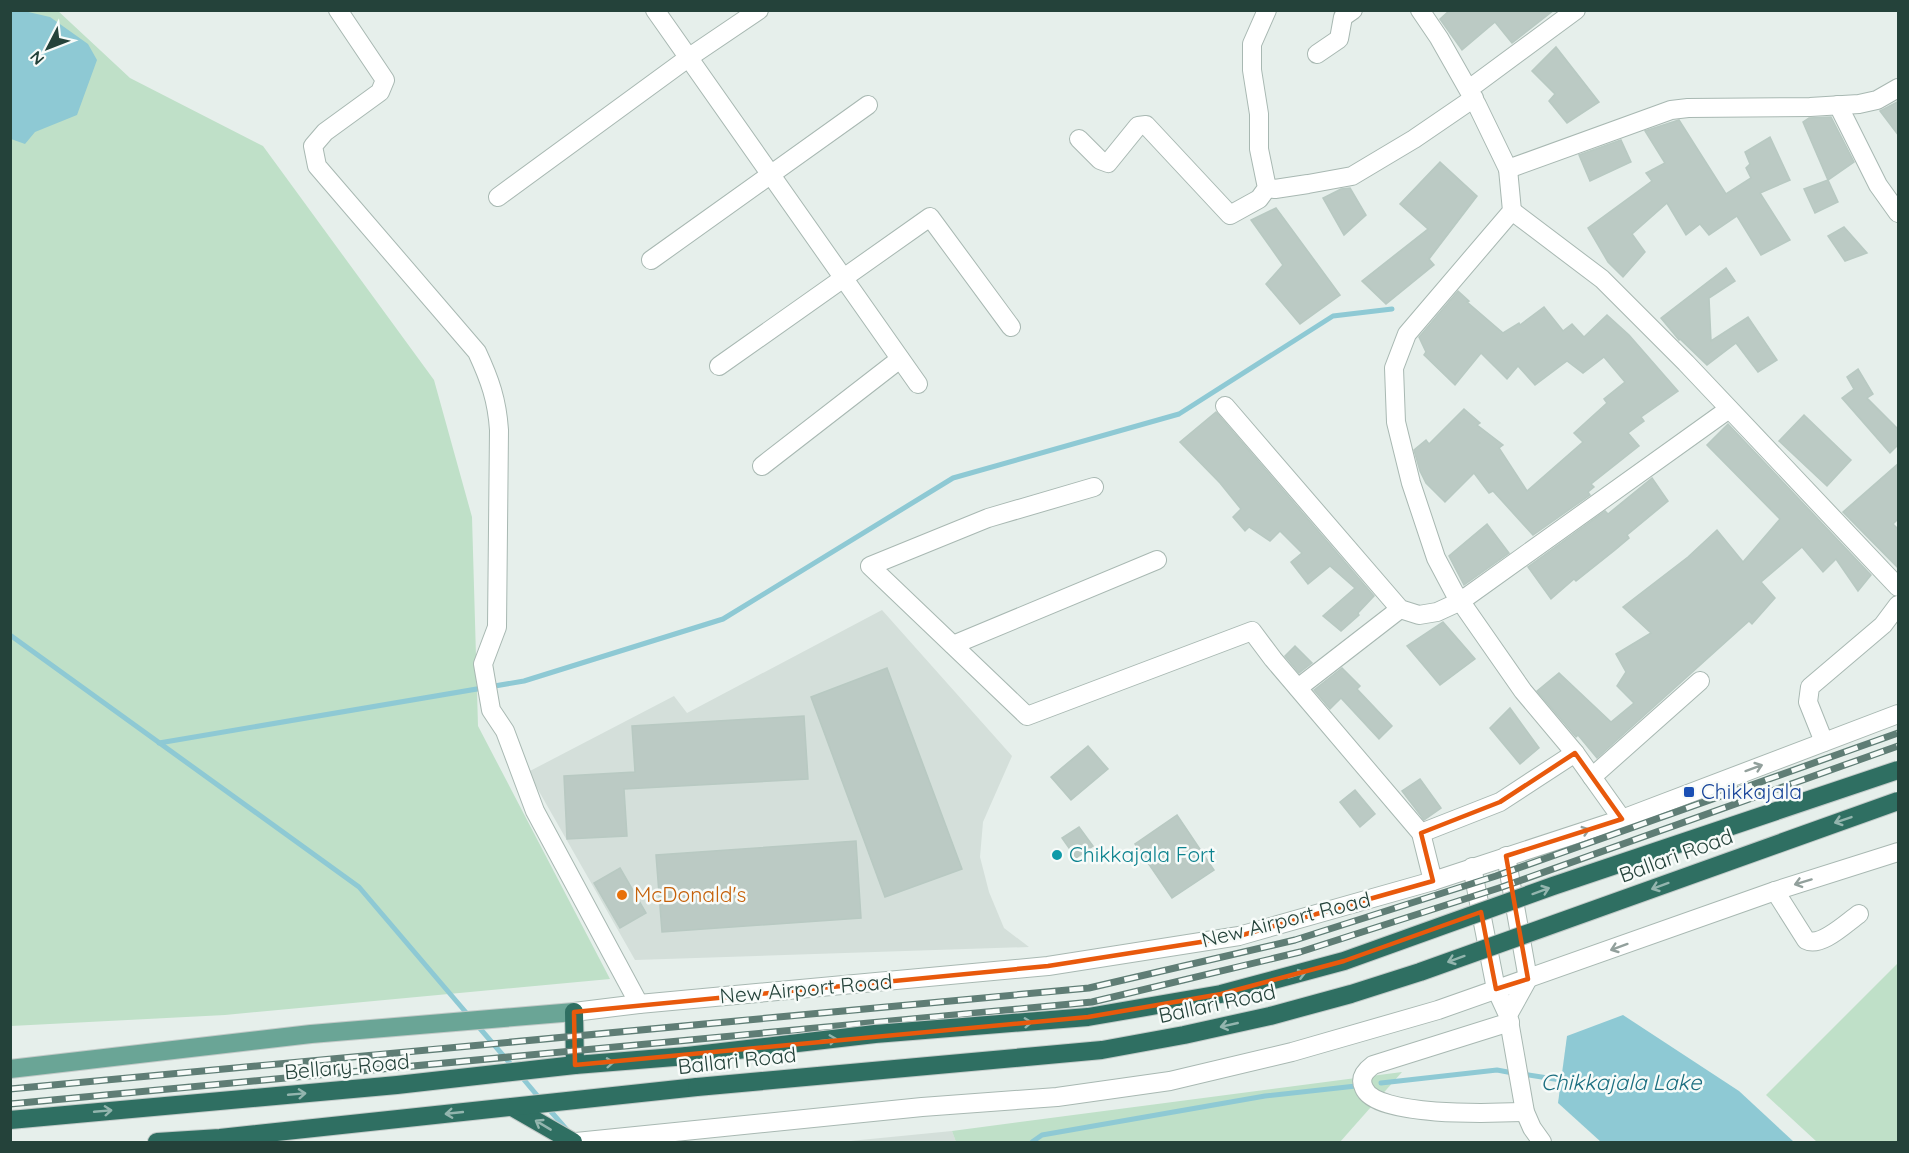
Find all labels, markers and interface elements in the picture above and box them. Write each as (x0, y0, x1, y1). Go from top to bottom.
north arrow (18, 18, 78, 78)
text: N (25, 47, 48, 69)
one-way arrow (1745, 761, 1763, 772)
place label: Chikkajala (1701, 778, 1802, 804)
marker: Chikkajala (1682, 785, 1696, 799)
one-way arrow (1834, 816, 1853, 827)
street label: Ballari Road (1615, 822, 1736, 888)
one-way arrow (1571, 826, 1590, 837)
place label: Chikkajala Fort (1069, 841, 1215, 867)
marker: Chikkajala Fort (1050, 848, 1064, 862)
one-way arrow (1794, 877, 1813, 888)
place label: McDonald's (634, 881, 746, 907)
one-way arrow (1651, 881, 1670, 892)
one-way arrow (1531, 884, 1550, 895)
street label: New Airport Road (1199, 885, 1373, 953)
marker: McDonald's (615, 888, 629, 902)
one-way arrow (1610, 942, 1628, 953)
one-way arrow (1447, 954, 1466, 965)
street label: New Airport Road (718, 968, 893, 1009)
one-way arrow (1287, 969, 1306, 980)
street label: Ballari Road (1156, 978, 1278, 1028)
one-way arrow (1012, 1017, 1032, 1028)
one-way arrow (1220, 1020, 1239, 1032)
one-way arrow (818, 1034, 838, 1045)
street label: Ballari Road (676, 1041, 798, 1079)
street label: Bellary Road (283, 1048, 411, 1084)
one-way arrow (594, 1057, 614, 1068)
water label: Chikkajala Lake (1541, 1068, 1703, 1096)
one-way arrow (287, 1088, 307, 1099)
one-way arrow (93, 1105, 112, 1116)
one-way arrow (445, 1108, 465, 1119)
one-way arrow (535, 1118, 552, 1130)

